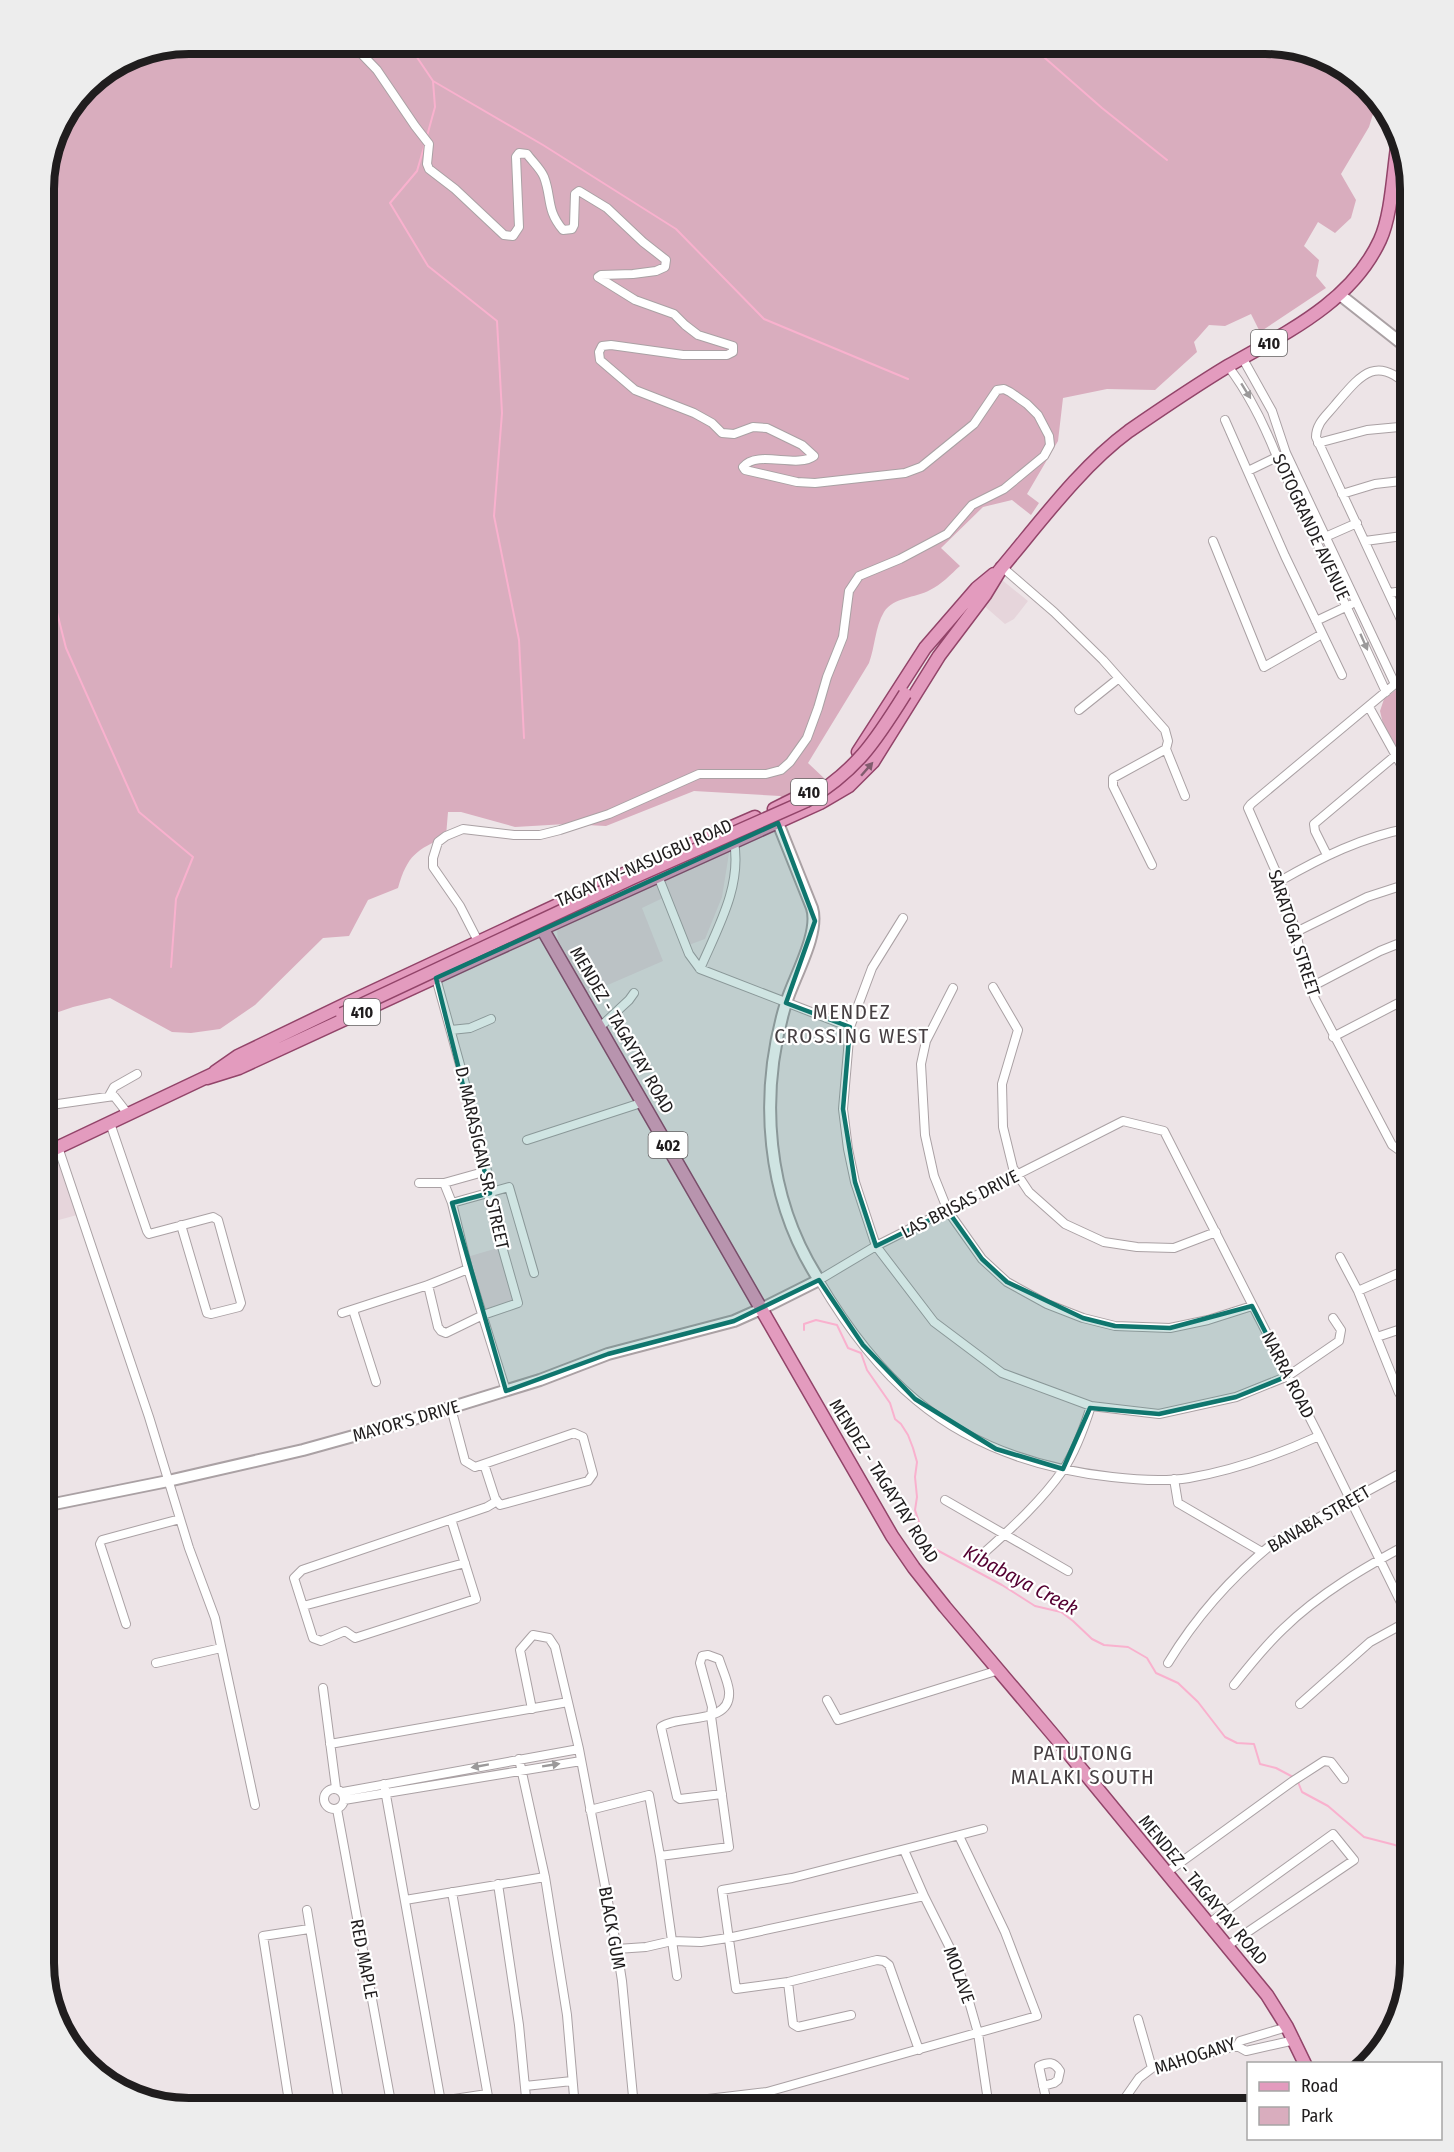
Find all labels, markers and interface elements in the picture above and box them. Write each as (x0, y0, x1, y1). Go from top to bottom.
road number: 410 (1251, 330, 1287, 356)
one-way arrow (1240, 383, 1251, 399)
street label: SOTOGRANDE AVENUE (1267, 450, 1355, 604)
one-way arrow (1360, 633, 1369, 651)
one-way arrow (860, 761, 874, 776)
road number: 410 (791, 779, 827, 805)
street label: TAGAYTAY-NASUGBU ROAD (552, 814, 736, 912)
street label: SARATOGA STREET (1263, 867, 1325, 1000)
street label: MENDEZ - TAGAYTAY ROAD (565, 943, 679, 1117)
road number: 410 (344, 999, 380, 1025)
district label: MENDEZ CROSSING WEST (774, 999, 930, 1049)
street label: D. MARASIGAN SR. STREET (450, 1064, 514, 1252)
road number: 402 (648, 1132, 688, 1158)
street label: LAS BRISAS DRIVE (898, 1165, 1022, 1243)
street label: NARRA ROAD (1257, 1328, 1319, 1422)
street label: MAYOR'S DRIVE (350, 1395, 462, 1447)
street label: MENDEZ - TAGAYTAY ROAD (825, 1395, 943, 1567)
street label: BANABA STREET (1264, 1480, 1375, 1557)
water label: Kibabaya Creek (960, 1540, 1082, 1620)
district label: PATUTONG MALAKI SOUTH (1011, 1740, 1155, 1790)
one-way arrow (541, 1761, 560, 1770)
one-way arrow (471, 1762, 490, 1771)
street label: MENDEZ - TAGAYTAY ROAD (1134, 1811, 1272, 1969)
street label: BLACK GUM (594, 1885, 630, 1971)
street label: RED MAPLE (345, 1917, 383, 2001)
street label: MOLAVE (939, 1944, 979, 2006)
street label: MAHOGANY (1152, 2033, 1238, 2079)
legend (1247, 2062, 1442, 2140)
text: Road (1301, 2075, 1338, 2097)
text: Park (1301, 2105, 1334, 2127)

